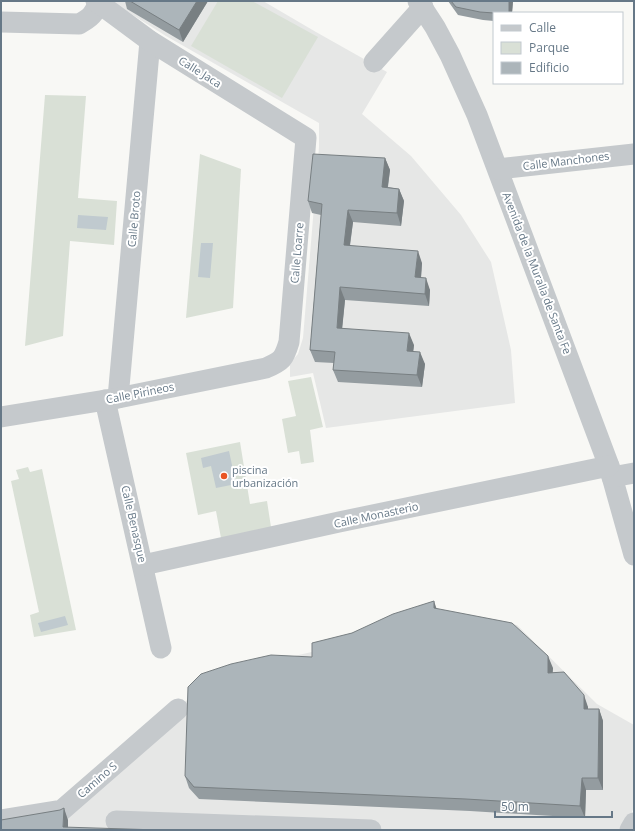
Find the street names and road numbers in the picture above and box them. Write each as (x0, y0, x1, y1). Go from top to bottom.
street label: Calle Jaca (176, 52, 225, 91)
street label: Calle Manchones (522, 148, 610, 173)
street label: Calle Broto (124, 190, 143, 248)
street label: Avenida de la Muralla de Santa Fe (500, 190, 575, 356)
street label: Calle Loarre (286, 222, 307, 284)
street label: Calle Pirineos (105, 379, 175, 406)
street label: Calle Benasque (118, 484, 151, 564)
street label: Calle Monasterio (332, 498, 420, 531)
street label: Camino S (74, 758, 120, 801)

